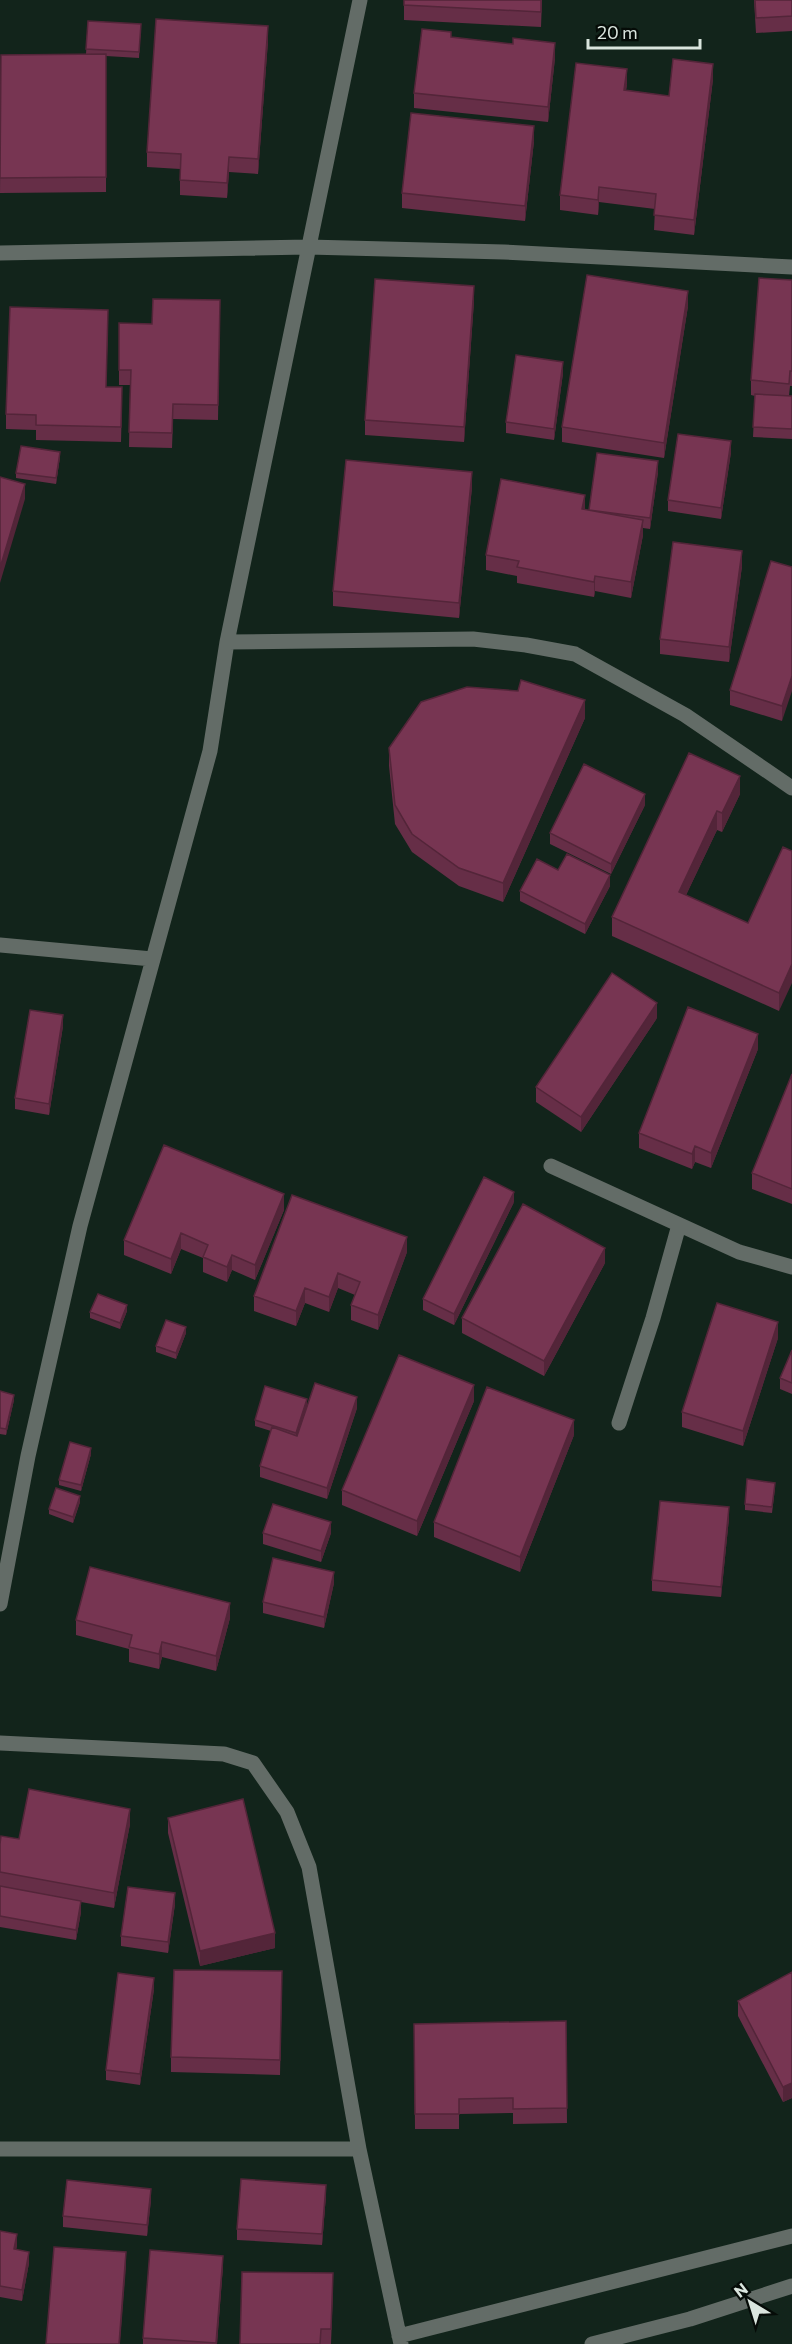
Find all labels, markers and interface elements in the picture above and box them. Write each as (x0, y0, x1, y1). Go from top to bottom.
scale bar (588, 12, 700, 50)
text: 20 m (597, 21, 638, 43)
north arrow (720, 2272, 780, 2332)
text: N (730, 2279, 751, 2301)

